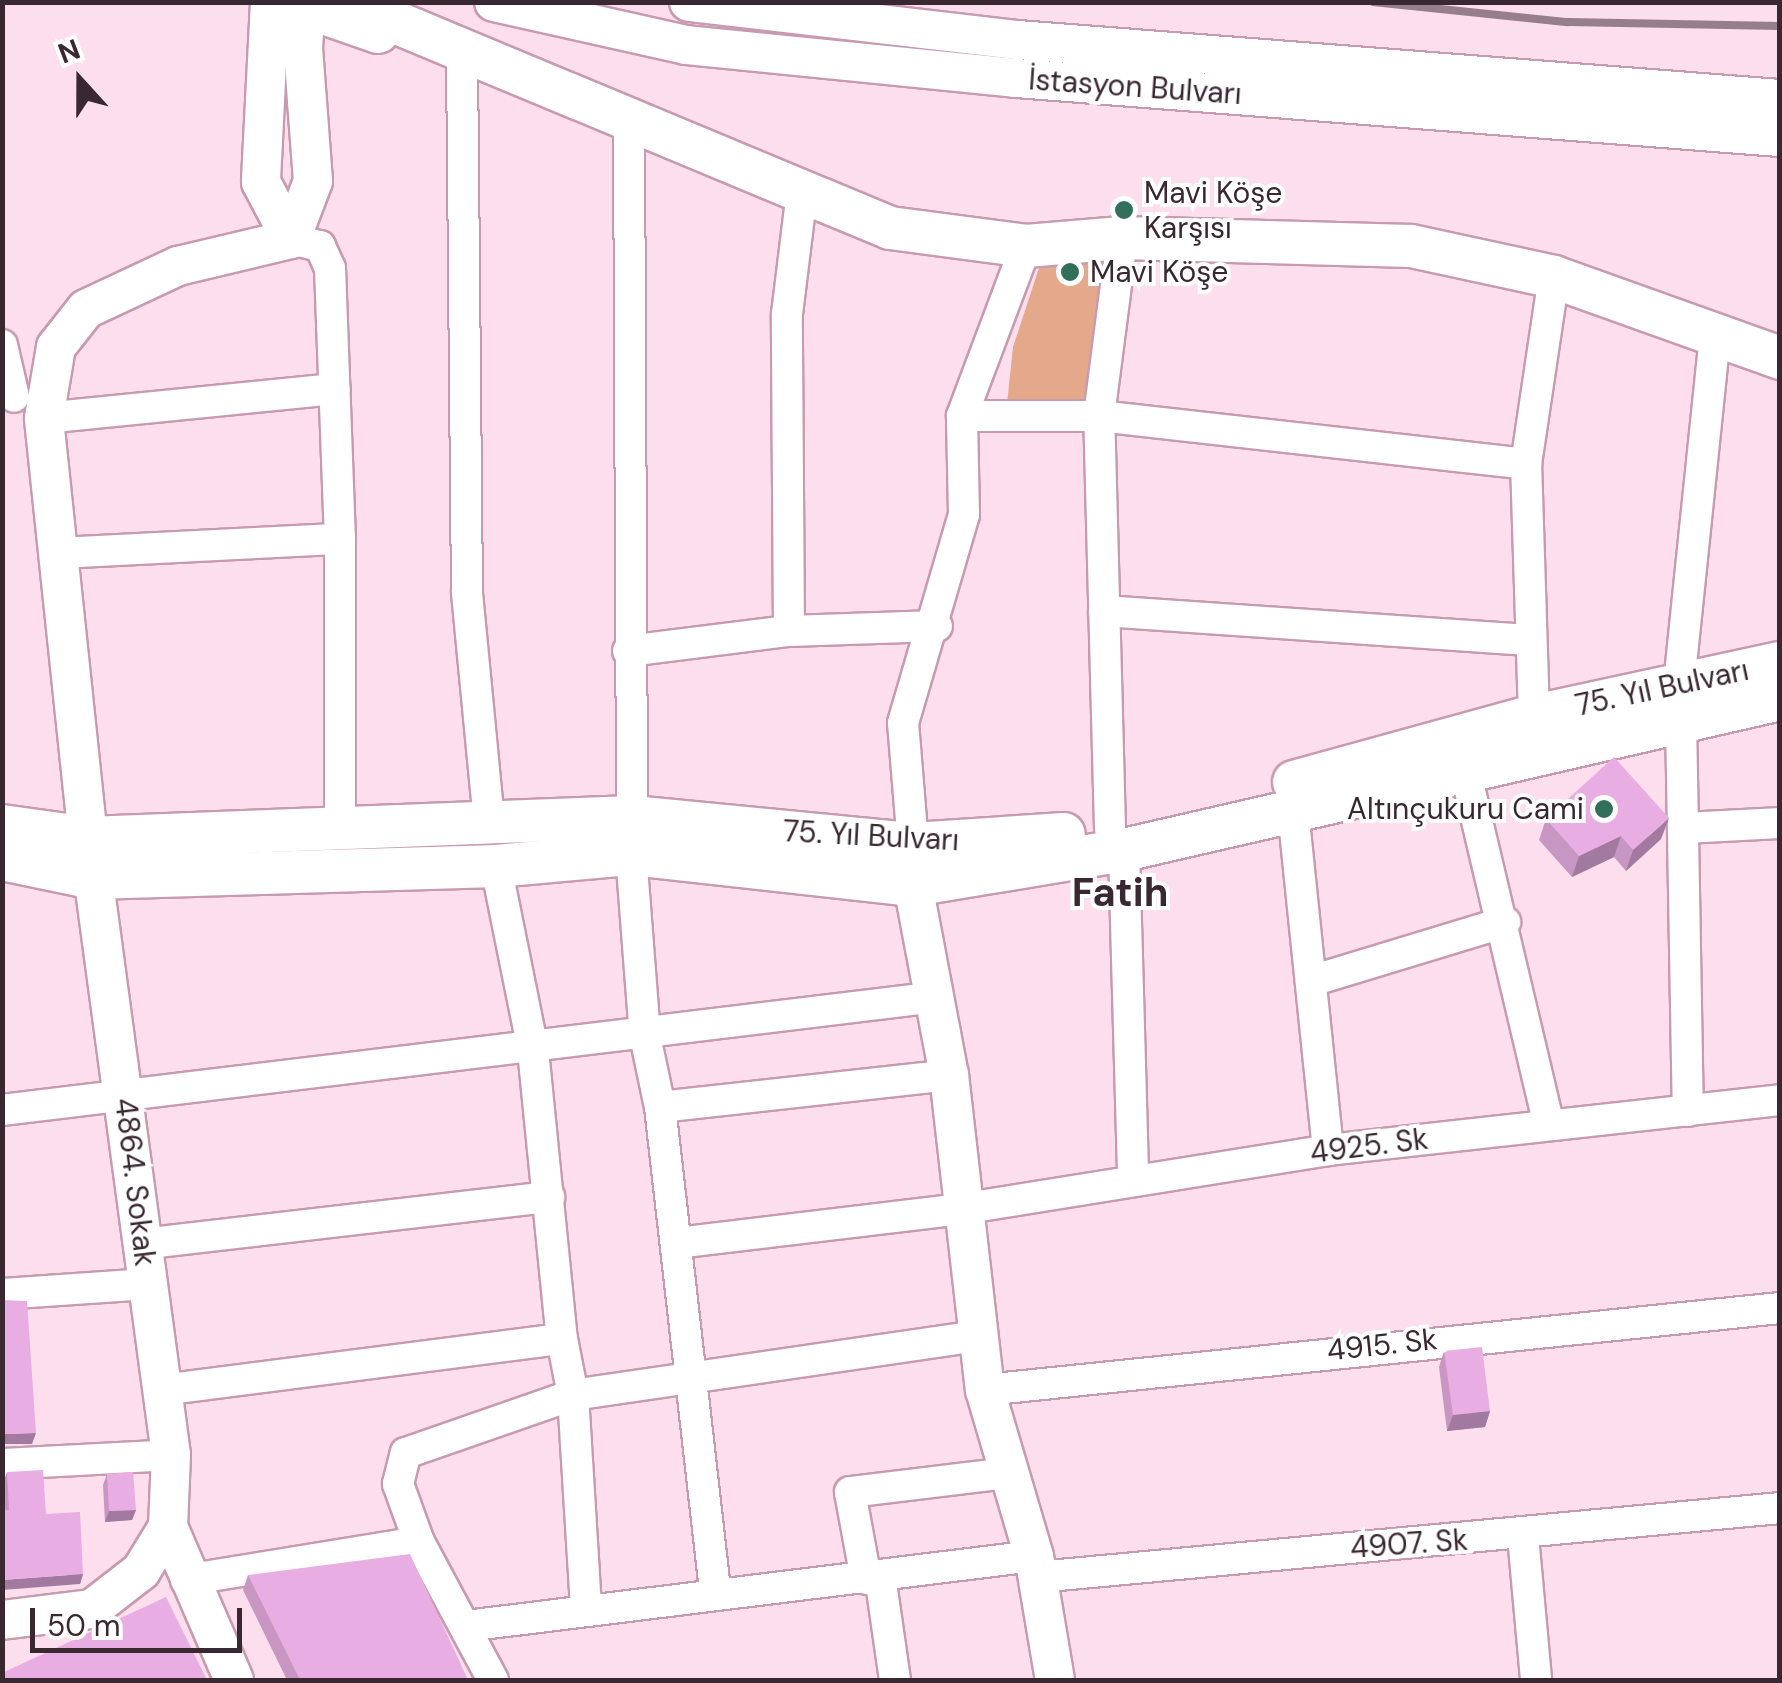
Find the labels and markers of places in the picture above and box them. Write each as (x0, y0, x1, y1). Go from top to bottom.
place label: Mavi Köşe Karşısı (1144, 175, 1282, 246)
marker: Mavi Köşe Karşısı (1113, 199, 1135, 221)
place label: Mavi Köşe (1090, 254, 1228, 290)
marker: Mavi Köşe (1059, 261, 1081, 283)
place label: Altınçukuru Cami (1347, 791, 1584, 827)
marker: Altınçukuru Cami (1593, 798, 1615, 820)

